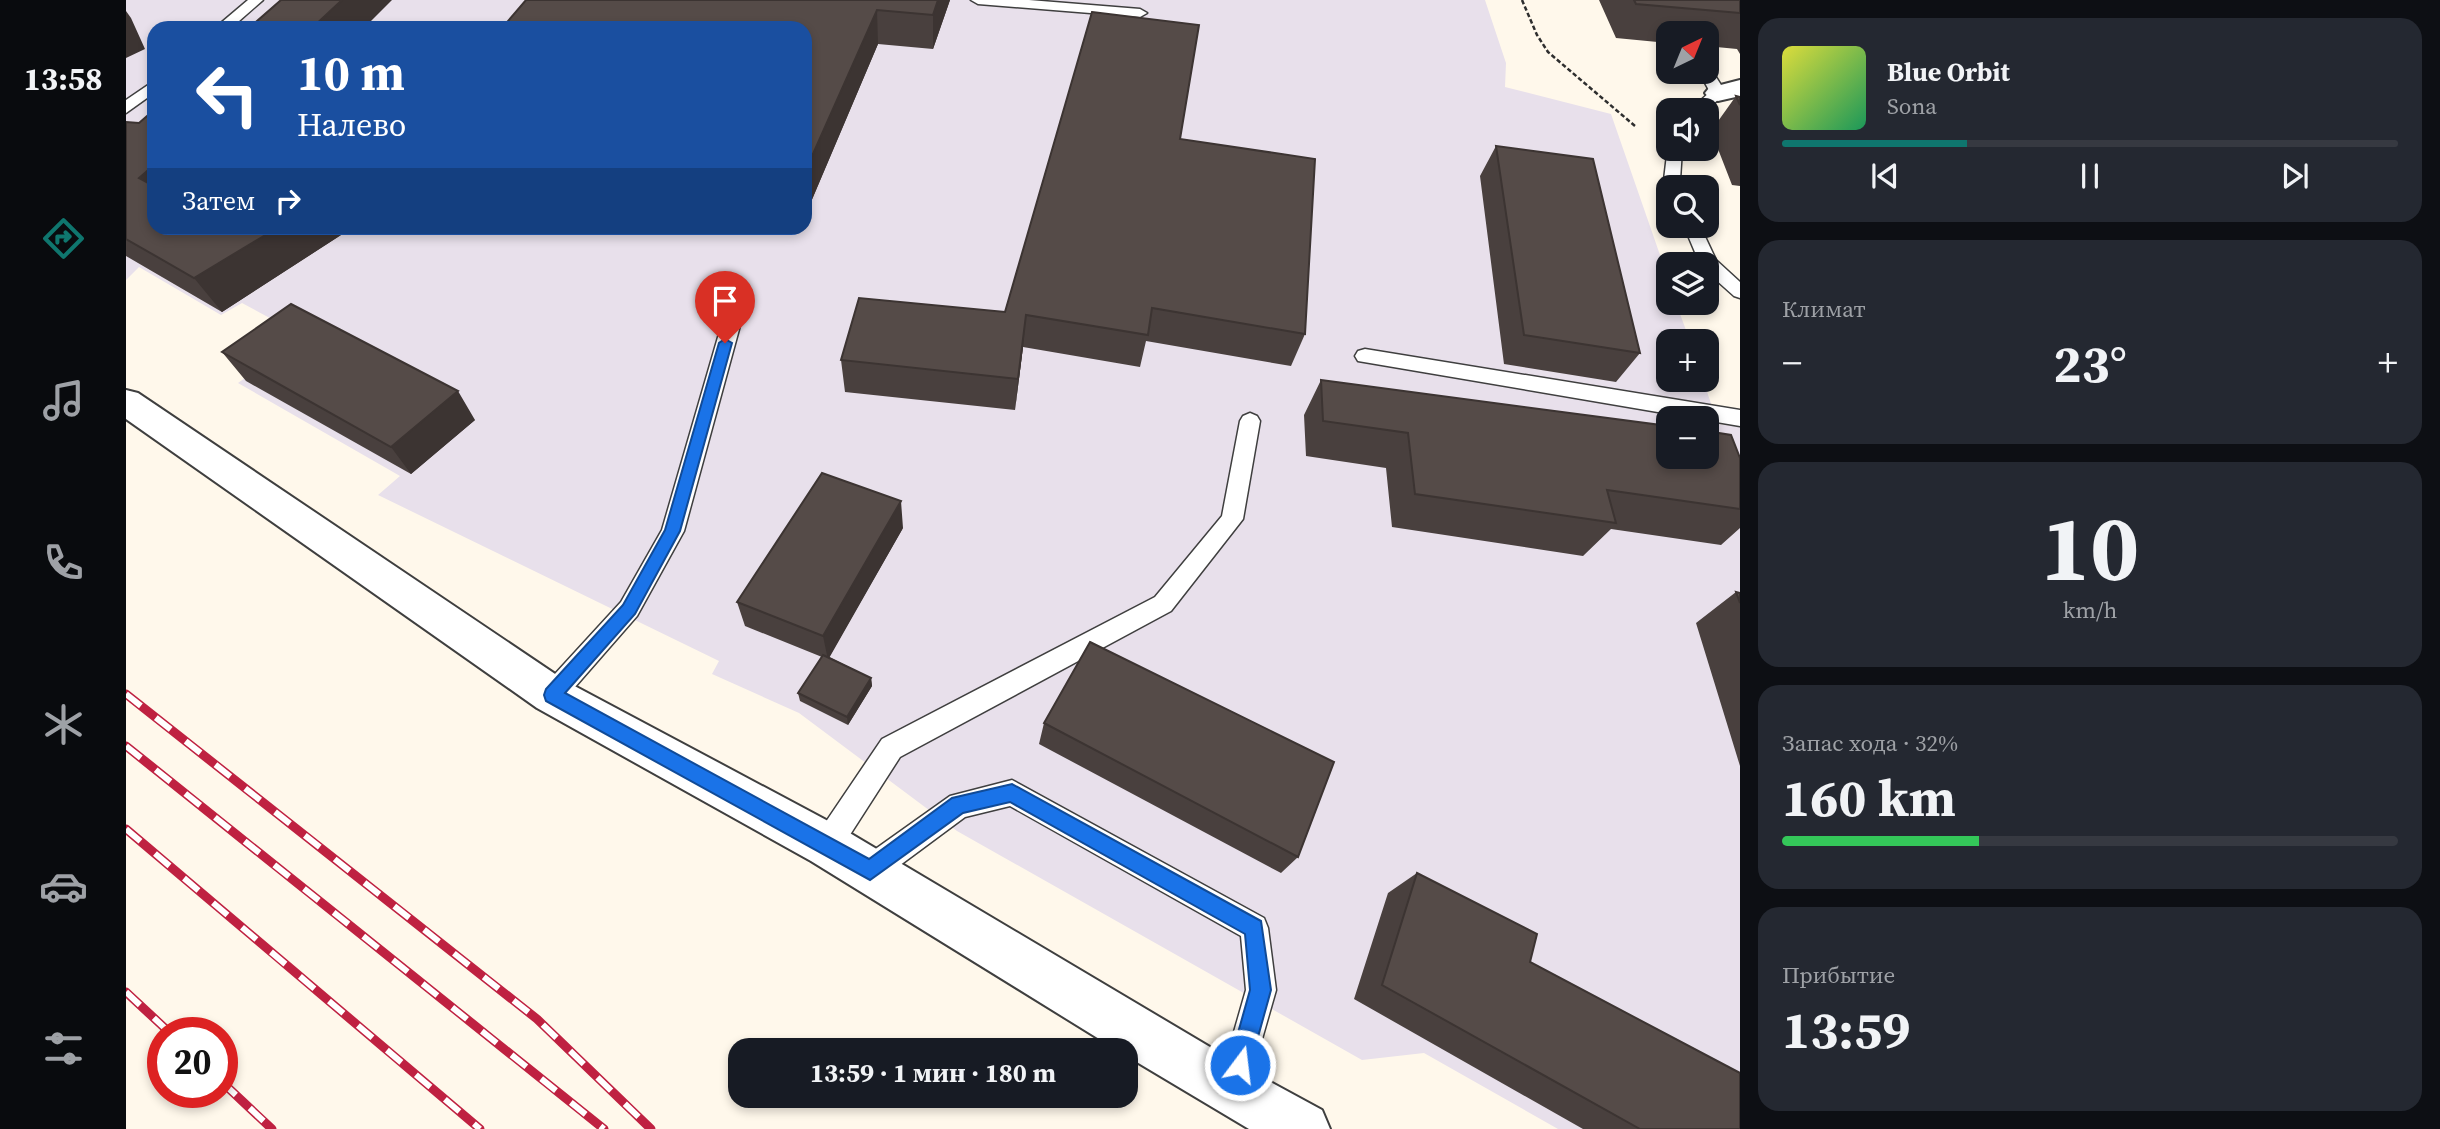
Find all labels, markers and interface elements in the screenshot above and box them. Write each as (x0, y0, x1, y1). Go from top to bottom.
north arrow (1656, 21, 1718, 84)
map controls (1656, 21, 1719, 469)
text: 10 m (297, 39, 405, 106)
icon: left (182, 49, 273, 140)
text: Blue Orbit (1887, 54, 2010, 90)
text: 13:58 (24, 57, 102, 101)
text: Sona (1887, 90, 1937, 122)
button: sound (1656, 98, 1719, 161)
text: Налево (297, 103, 406, 147)
icon: previous (1866, 157, 1904, 195)
icon: pause (2071, 157, 2109, 195)
icon: next (2276, 157, 2314, 195)
button: search (1656, 175, 1719, 238)
icon: right (269, 182, 307, 220)
text: Затем (182, 183, 255, 219)
icon: directions (39, 214, 88, 263)
button: layers (1656, 252, 1719, 315)
pin (695, 271, 755, 343)
icon: arrive (706, 282, 744, 320)
text: Климат (1782, 293, 1866, 325)
text: 23° (2053, 328, 2127, 399)
button: + (1656, 329, 1719, 392)
text: − (1782, 337, 1802, 389)
text: + (2378, 337, 2398, 389)
icon: music (39, 376, 88, 425)
button: − (1656, 406, 1719, 469)
text: 10 (2041, 486, 2139, 610)
icon: phone (39, 538, 88, 587)
text: km/h (2063, 594, 2117, 626)
icon: climate (39, 700, 88, 749)
text: Запас хода · 32% (1782, 727, 1958, 759)
text: 160 km (1782, 762, 1956, 833)
icon: car (39, 862, 88, 911)
text: Прибытие (1782, 959, 1895, 991)
text: 13:59 (1782, 994, 1910, 1065)
speed limit sign: 20 (147, 1017, 238, 1108)
icon: filters (39, 1024, 88, 1073)
position arrow (1203, 1028, 1277, 1102)
text: 13:59 · 1 мин · 180 m (810, 1055, 1056, 1091)

